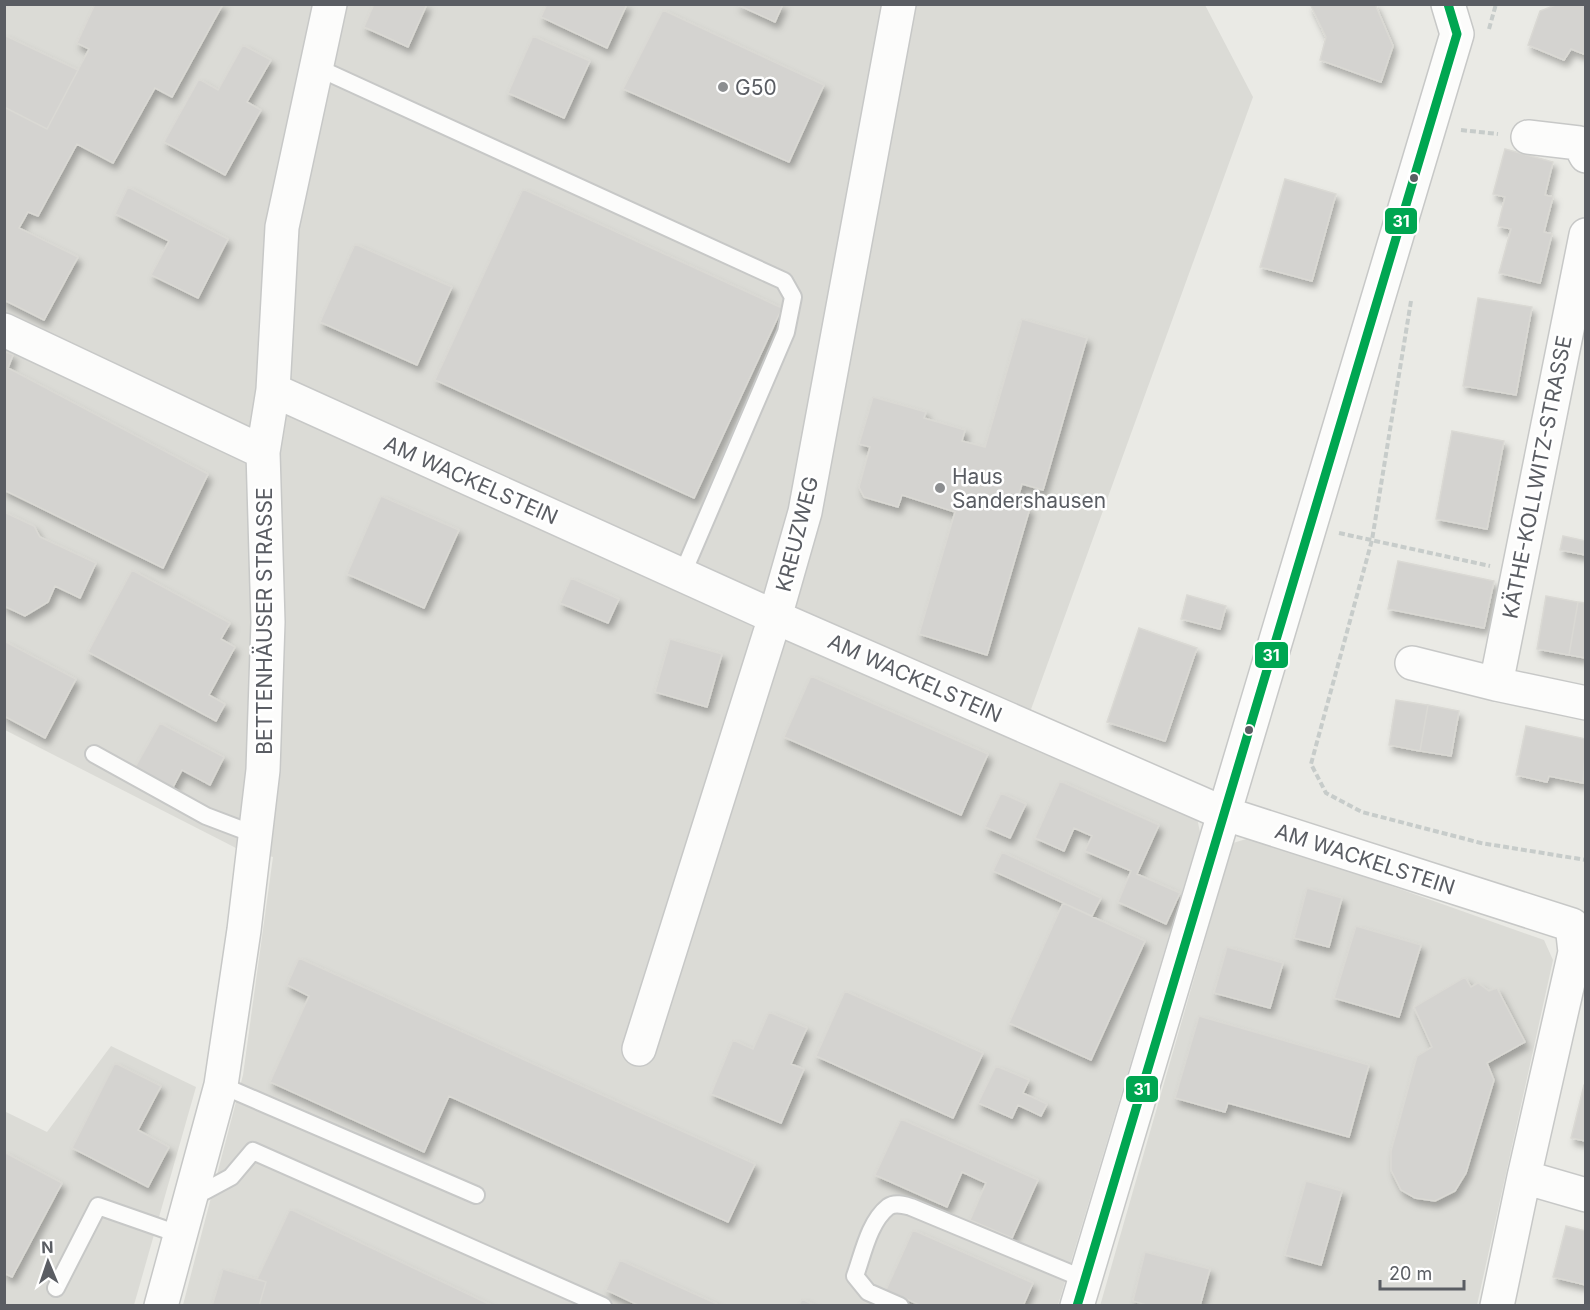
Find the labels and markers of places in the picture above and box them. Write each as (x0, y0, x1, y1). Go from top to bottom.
place label: G50 (735, 75, 777, 100)
marker: G50 (716, 80, 730, 94)
unlabelled marker (1408, 172, 1420, 184)
place label: Haus Sandershausen (952, 464, 1106, 513)
marker: Haus Sandershausen (933, 481, 947, 495)
unlabelled marker (1243, 724, 1255, 736)

